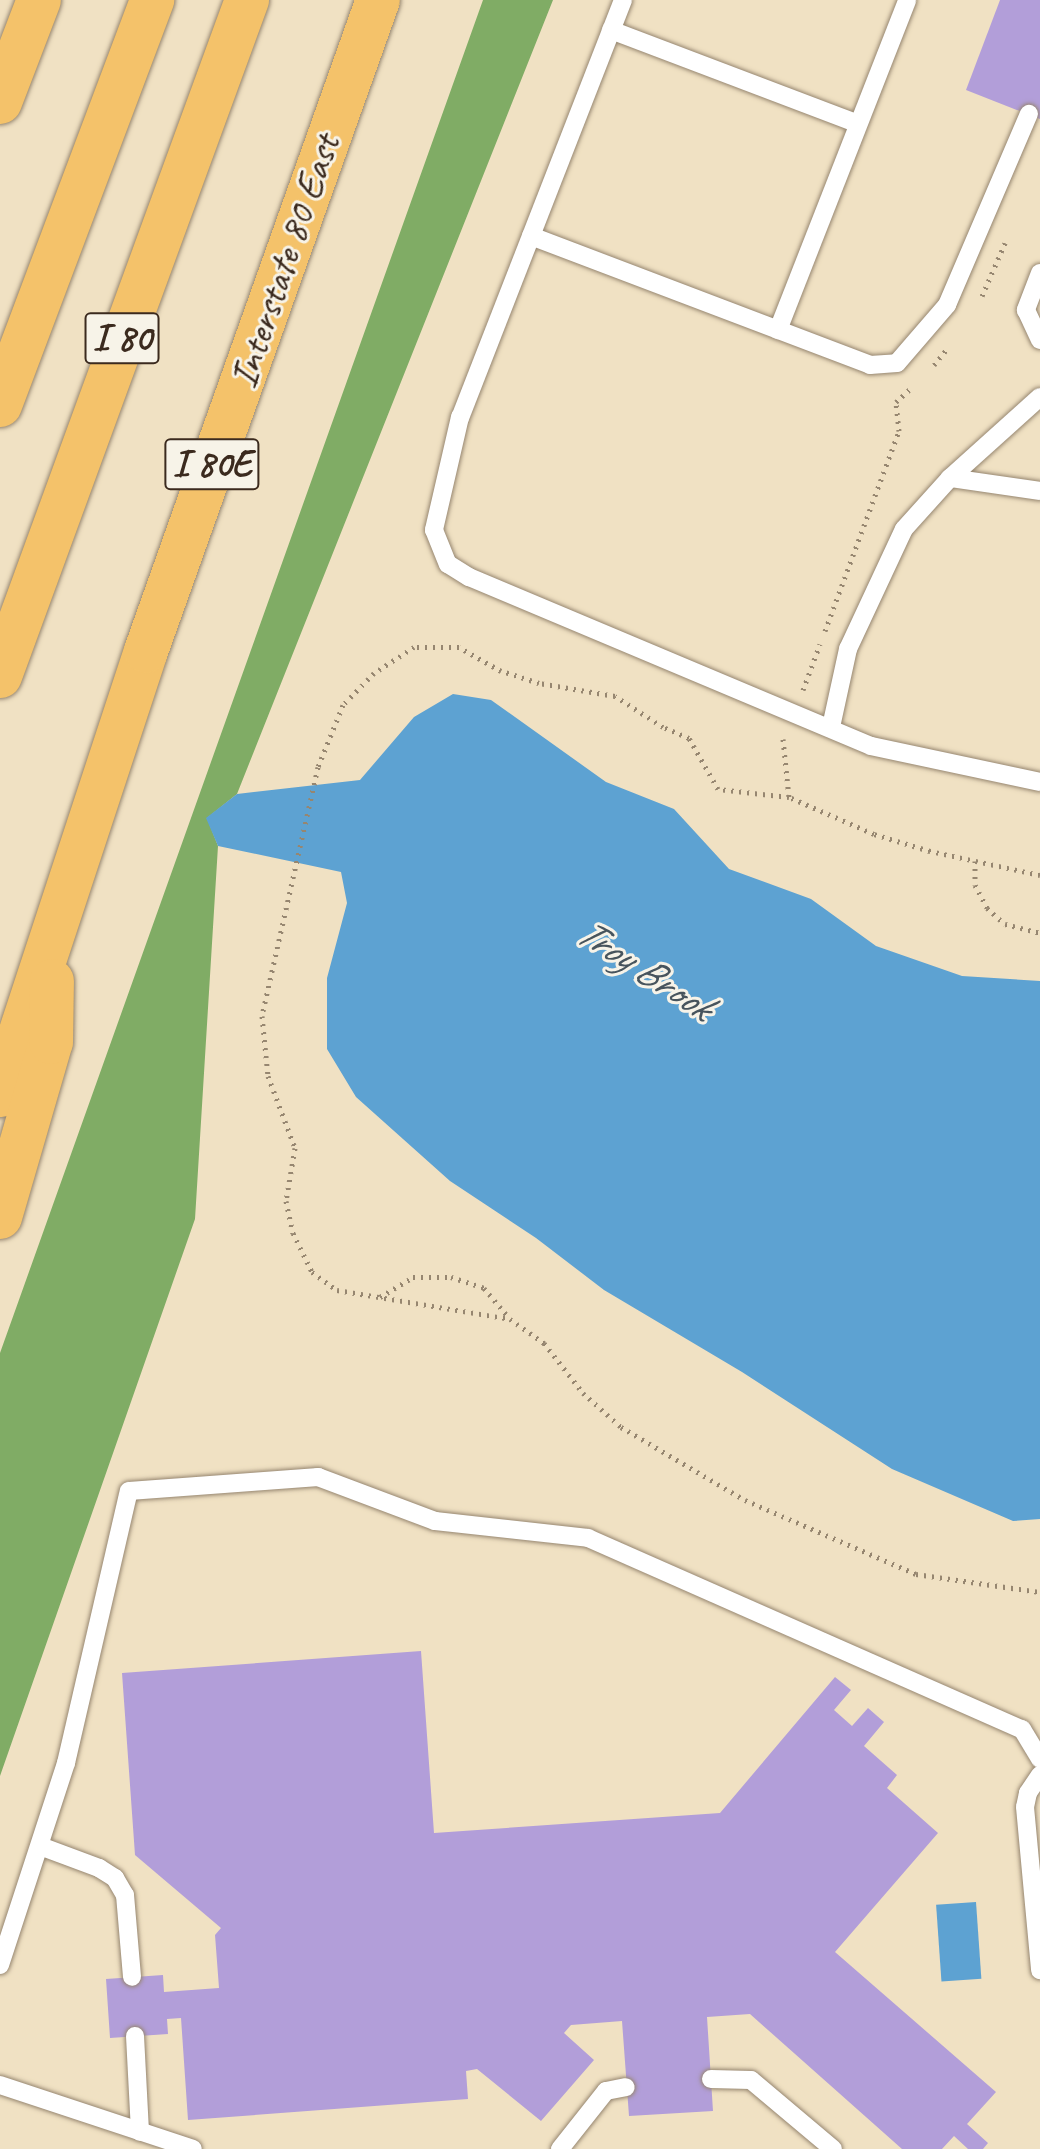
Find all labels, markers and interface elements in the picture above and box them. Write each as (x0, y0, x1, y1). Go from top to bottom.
street label: Interstate 80 East (218, 128, 350, 394)
road number: I 80 (84, 304, 160, 372)
road number: I 80E (164, 430, 260, 498)
water label: Troy Brook (566, 906, 722, 1032)

